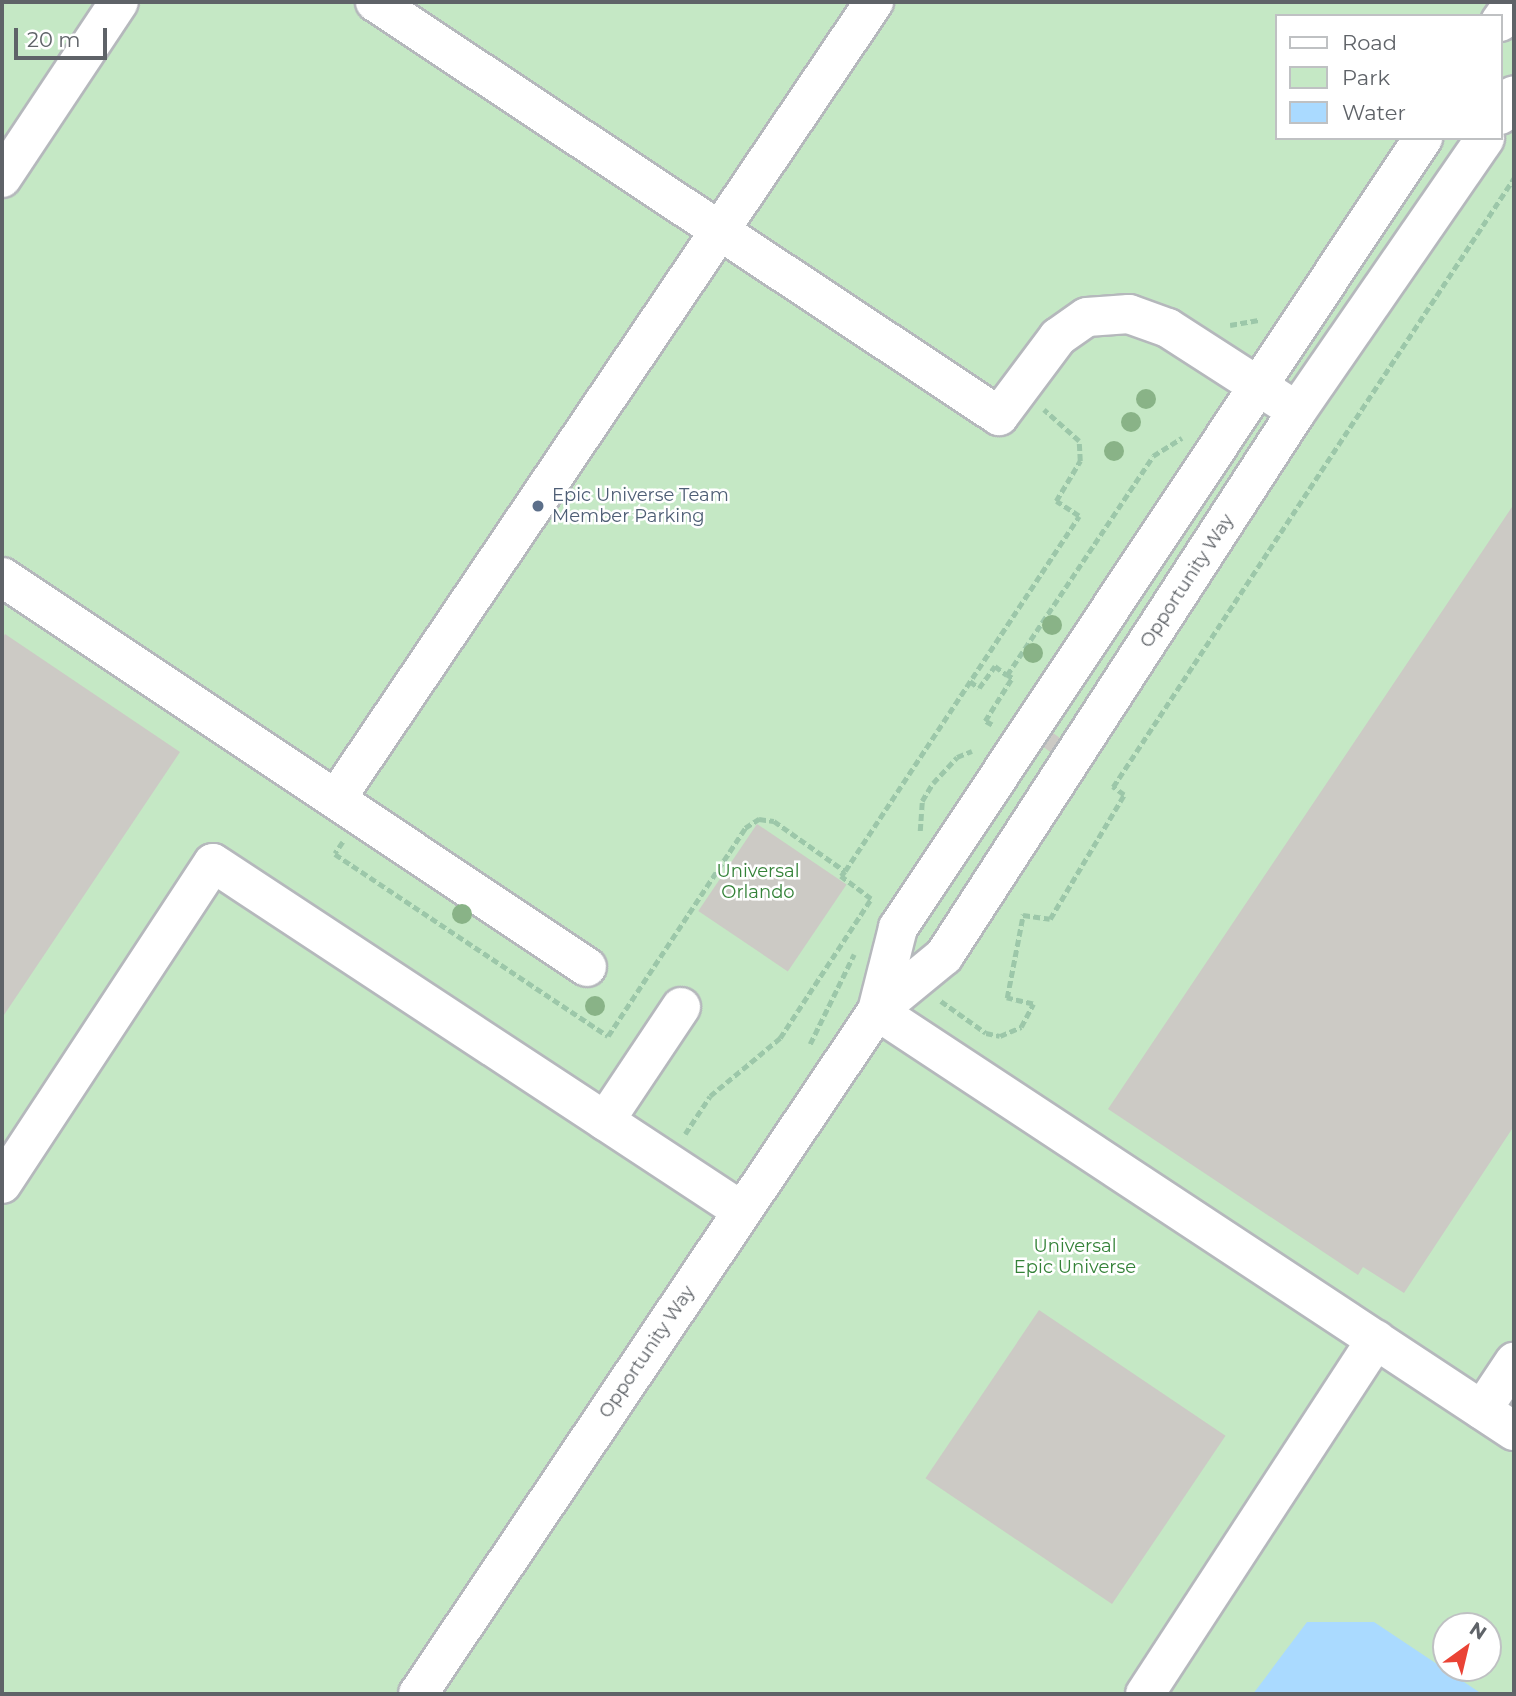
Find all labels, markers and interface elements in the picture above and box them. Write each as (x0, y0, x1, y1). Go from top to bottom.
scale bar (18, 14, 110, 58)
legend (1274, 14, 1502, 140)
text: 20 m (27, 27, 81, 52)
text: Road (1342, 30, 1397, 55)
text: Park (1342, 65, 1390, 90)
text: Water (1342, 100, 1406, 125)
place label: Epic Universe Team Member Parking (552, 485, 729, 528)
marker: Epic Universe Team Member Parking (530, 498, 546, 514)
street label: Opportunity Way (1136, 510, 1238, 652)
park label: Universal Orlando (716, 861, 800, 903)
park label: Universal Epic Universe (1014, 1236, 1136, 1278)
street label: Opportunity Way (595, 1282, 699, 1422)
north arrow (1432, 1612, 1502, 1682)
text: N (1465, 1617, 1491, 1645)

